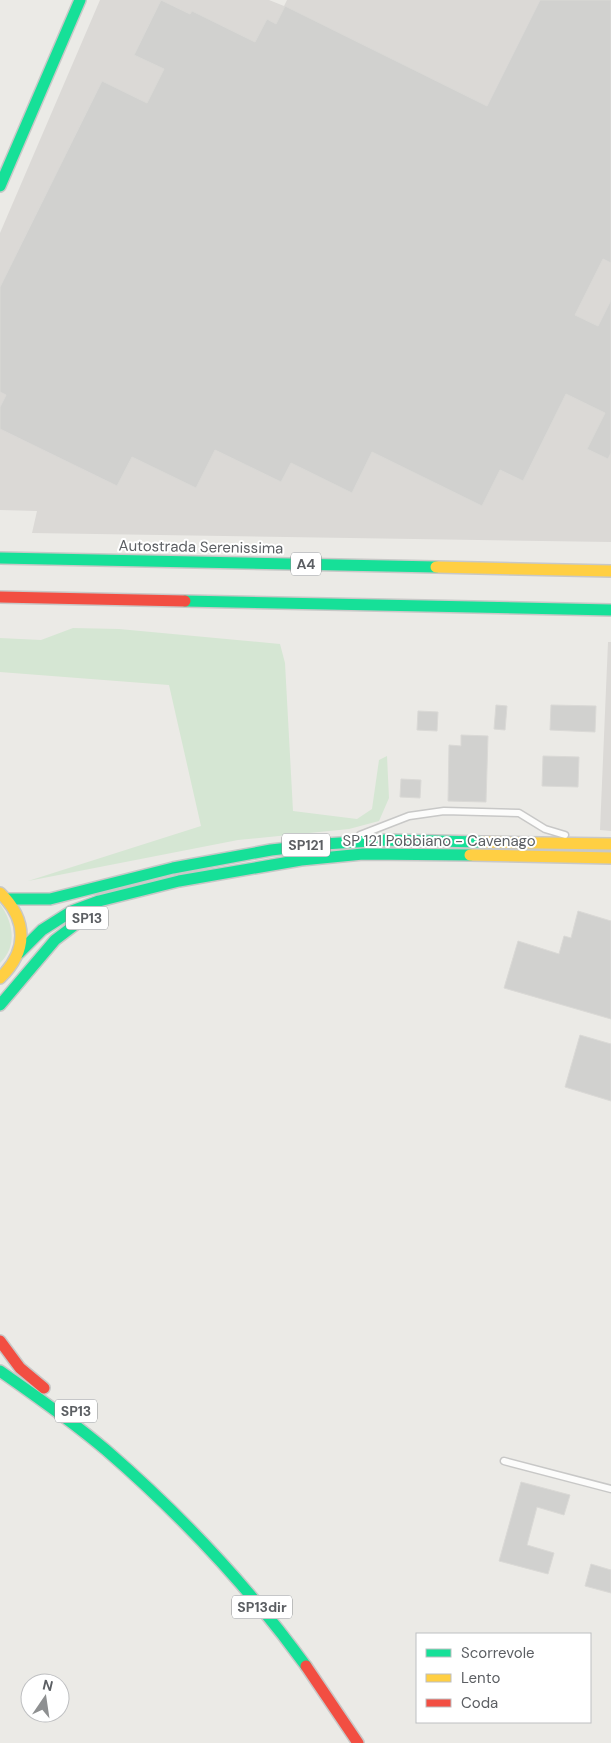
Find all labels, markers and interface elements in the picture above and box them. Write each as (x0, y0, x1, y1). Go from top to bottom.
street label: Autostrada Serenissima (118, 536, 284, 558)
road number: A4 (291, 552, 321, 576)
street label: SP 121 Pobbiano - Cavenago (342, 831, 536, 851)
road number: SP121 (282, 834, 330, 856)
road number: SP13 (66, 906, 108, 930)
road number: SP13 (55, 1400, 97, 1422)
road number: SP13dir (232, 1595, 292, 1618)
legend (416, 1633, 591, 1723)
text: Scorrevole (461, 1643, 535, 1663)
text: Lento (461, 1668, 500, 1688)
north arrow (20, 1673, 70, 1723)
text: N (41, 1675, 55, 1695)
text: Coda (461, 1693, 498, 1713)

